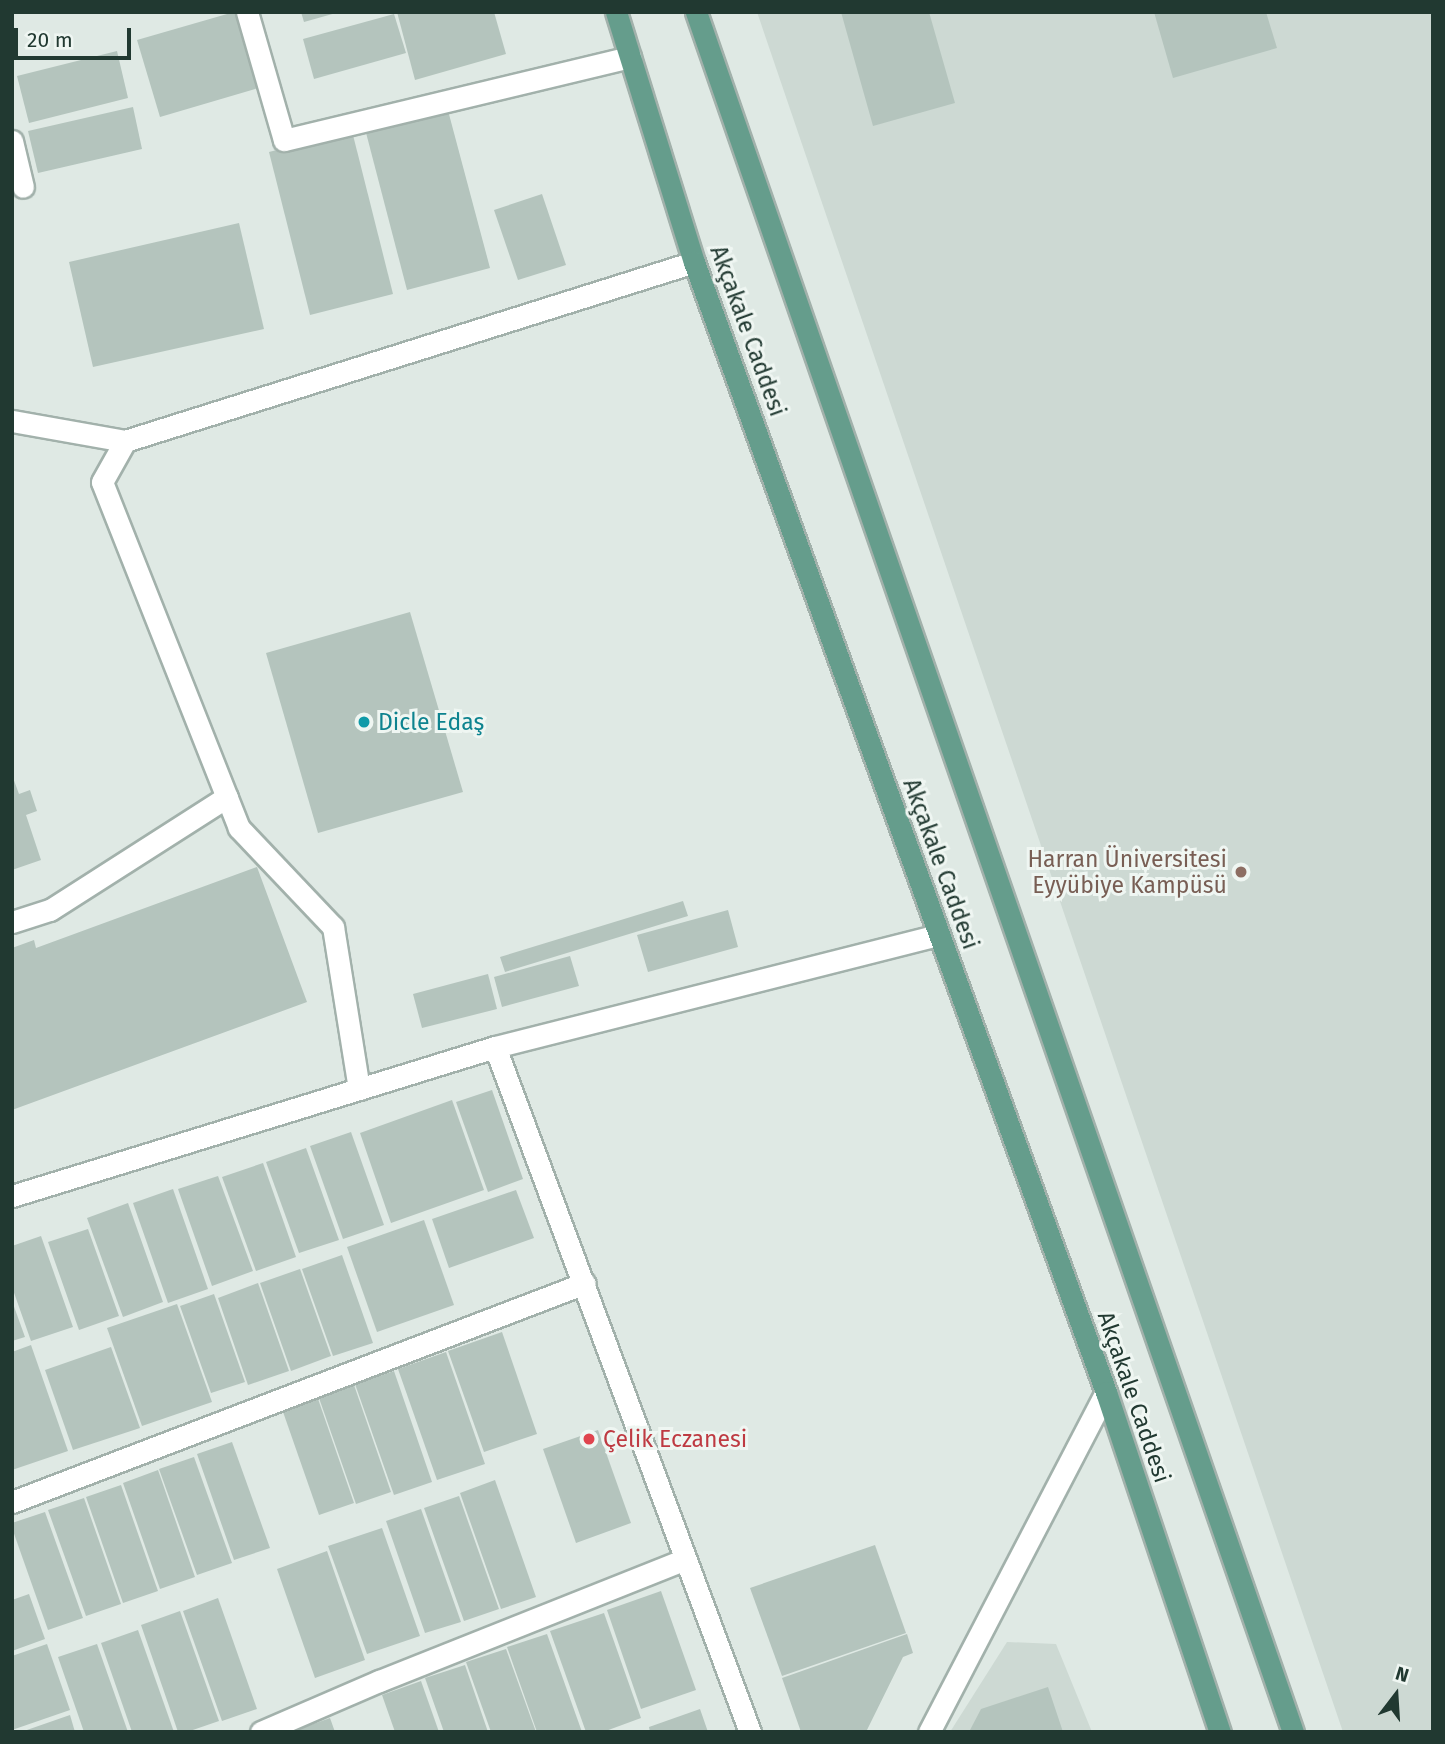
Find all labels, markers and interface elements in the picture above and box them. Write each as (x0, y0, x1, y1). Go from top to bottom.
scale bar (18, 14, 135, 58)
text: 20 m (27, 27, 73, 53)
street label: Akçakale Caddesi (704, 242, 792, 420)
place label: Dicle Edaş (378, 708, 484, 736)
marker: Dicle Edaş (356, 714, 372, 730)
street label: Akçakale Caddesi (897, 775, 985, 953)
place label: Harran Üniversitesi Eyyübiye Kampüsü (1027, 845, 1227, 899)
marker: Harran Üniversitesi Eyyübiye Kampüsü (1233, 864, 1249, 880)
street label: Akçakale Caddesi (1092, 1308, 1176, 1486)
place label: Çelik Eczanesi (603, 1425, 747, 1453)
marker: Çelik Eczanesi (581, 1431, 597, 1447)
north arrow (1361, 1660, 1431, 1730)
text: N (1393, 1662, 1412, 1687)

